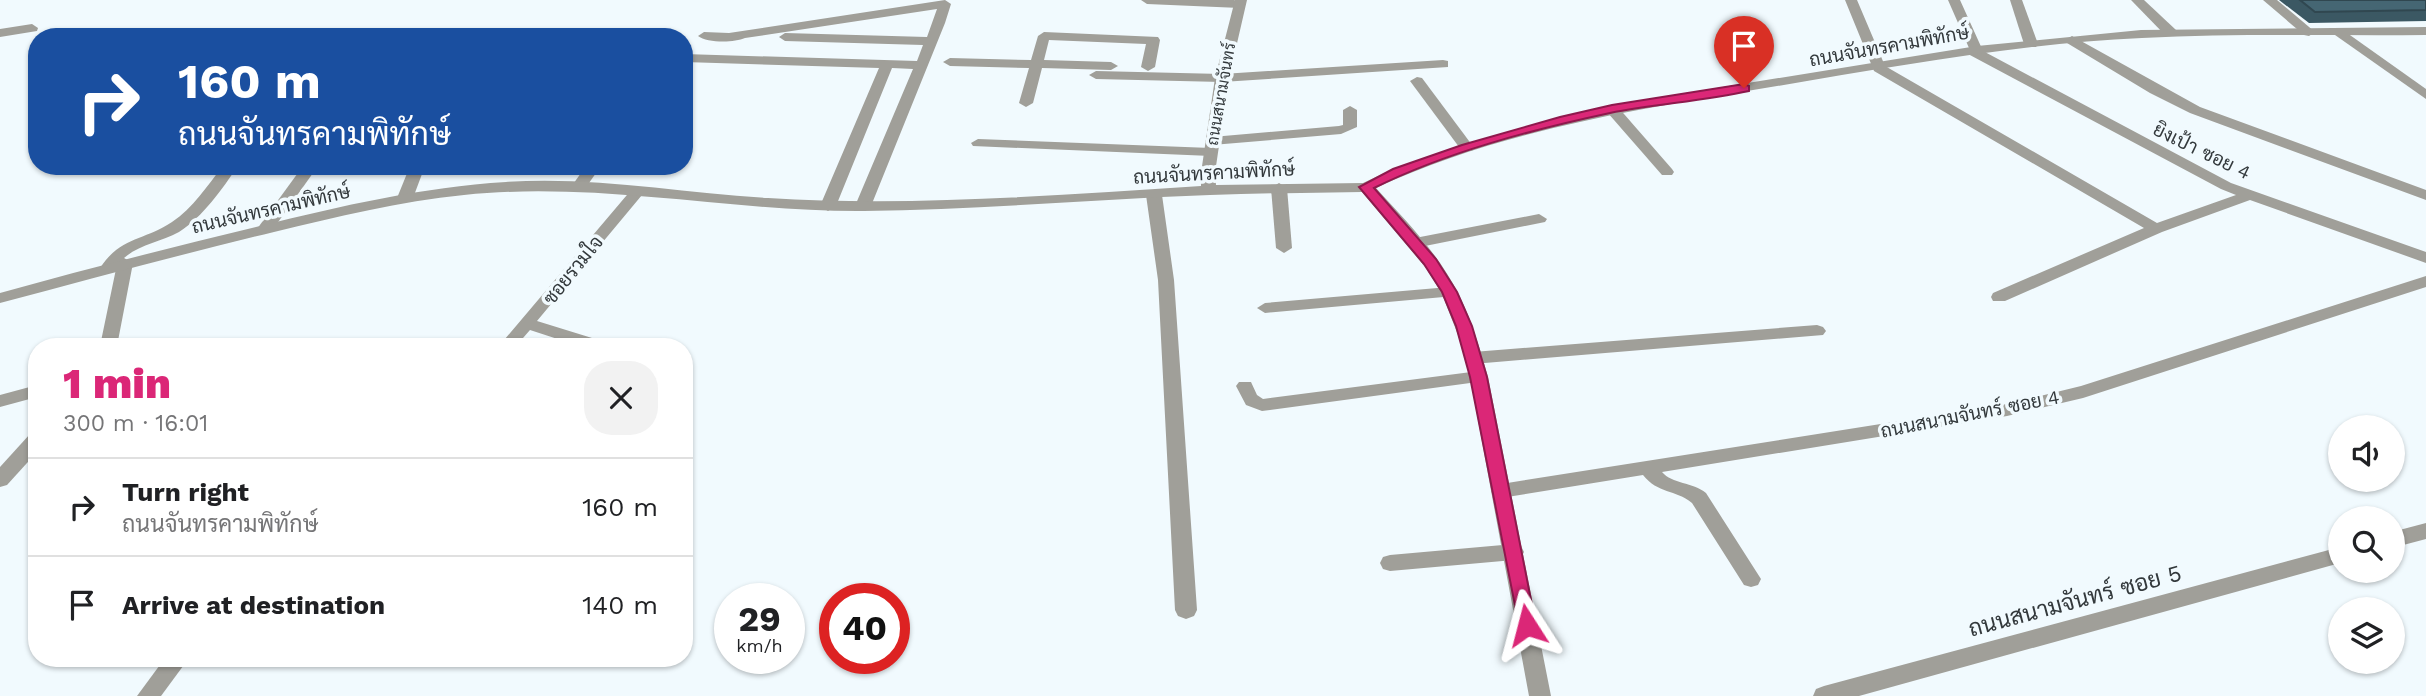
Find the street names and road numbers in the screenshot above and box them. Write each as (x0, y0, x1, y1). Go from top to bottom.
street label: ถนนจันทรคามพิทักษ์ (1807, 19, 1972, 71)
street label: ถนนสนามจันทร์ (1200, 40, 1239, 147)
street label: ยิงเป้า ซอย 4 (2150, 117, 2255, 184)
street label: ถนนจันทรคามพิทักษ์ (1133, 156, 1297, 189)
street label: ถนนจันทรคามพิทักษ์ (189, 178, 354, 238)
street label: ซอยรวมใจ (537, 230, 608, 309)
street label: ถนนสนามจันทร์ ซอย 4 (1878, 384, 2061, 443)
street label: ถนนสนามจันทร์ ซอย 5 (1965, 557, 2185, 642)

